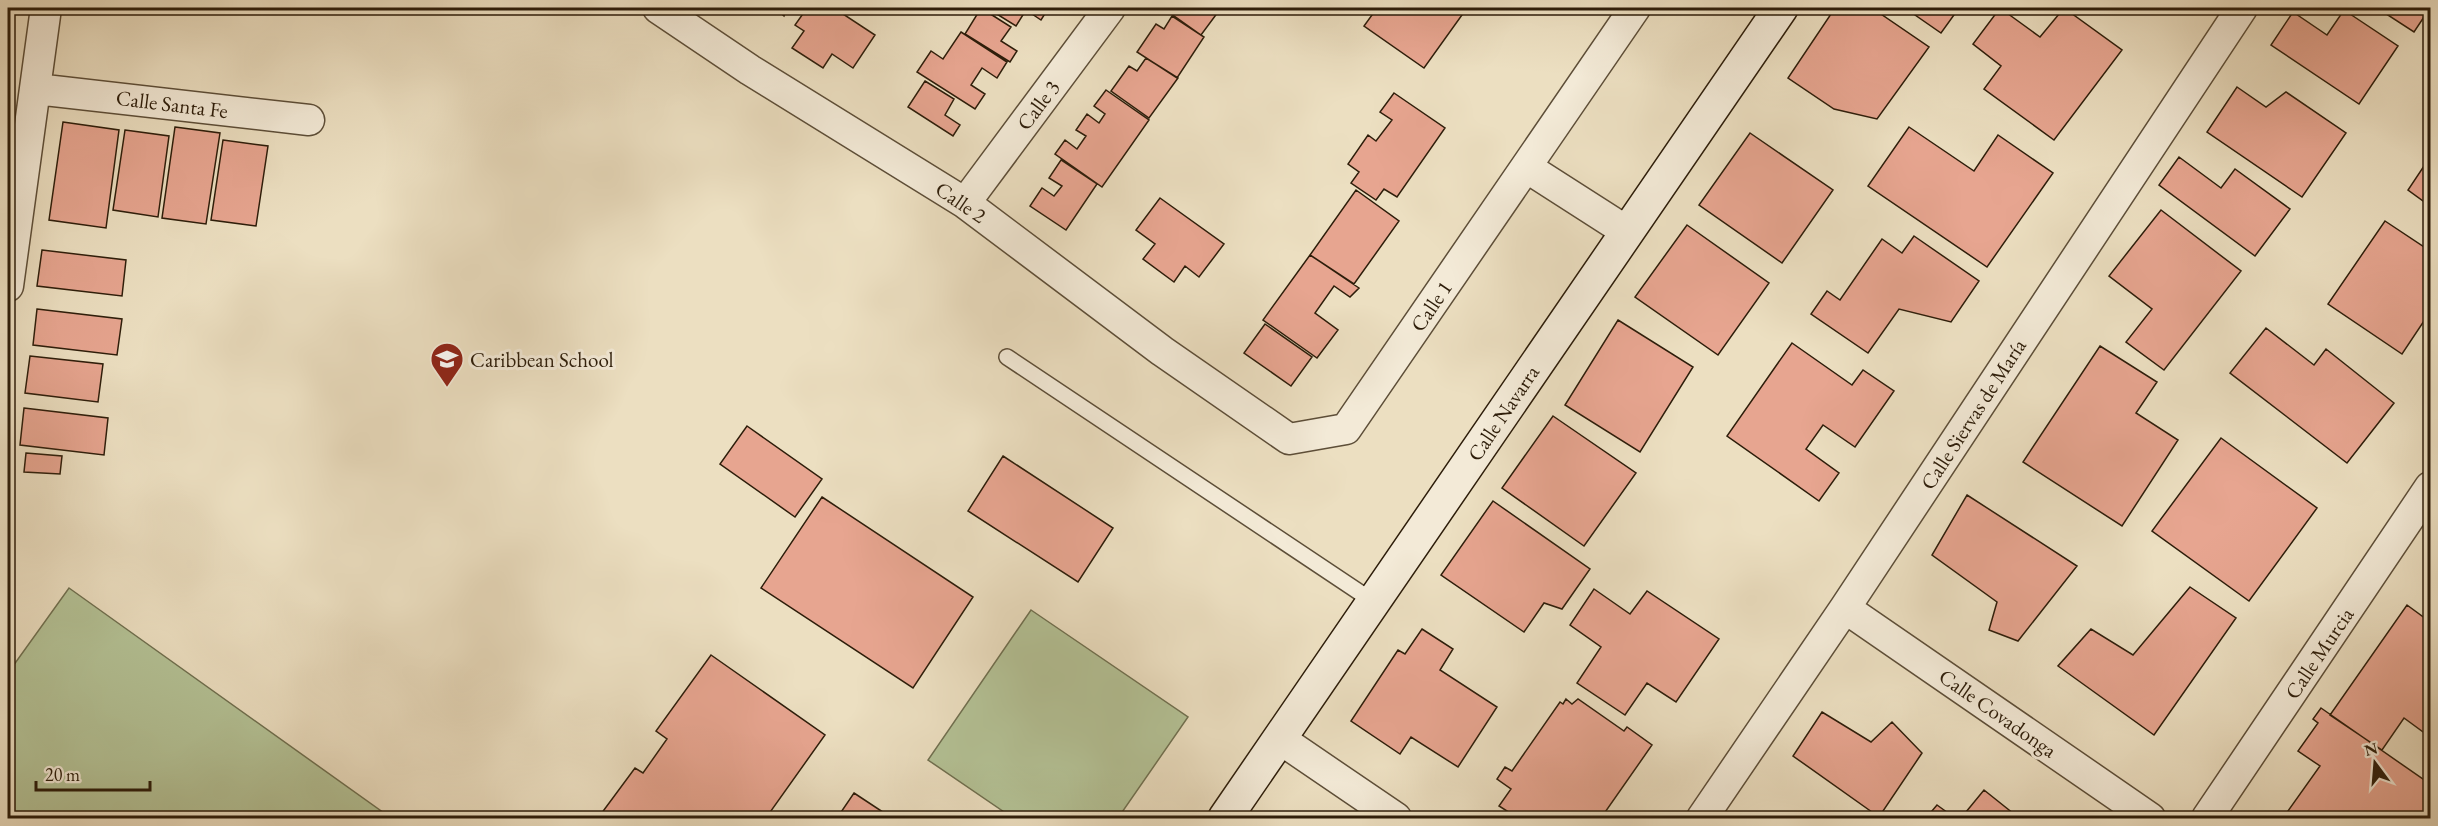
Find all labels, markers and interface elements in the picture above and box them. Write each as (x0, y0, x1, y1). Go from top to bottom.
street label: Calle 3 (1010, 75, 1066, 135)
street label: Calle Santa Fe (115, 84, 229, 124)
street label: Calle 2 (930, 175, 992, 229)
street label: Calle 1 (1404, 275, 1458, 337)
street label: Calle Siervas de María (1914, 333, 2032, 495)
school or university icon: Caribbean School (429, 341, 465, 388)
place label: Caribbean School (470, 346, 614, 373)
street label: Calle Navarra (1461, 359, 1545, 466)
street label: Calle Murcia (2278, 601, 2360, 704)
street label: Calle Covadonga (1934, 662, 2063, 764)
north arrow (2345, 733, 2405, 793)
text: N (2362, 737, 2380, 761)
scale bar (36, 754, 150, 792)
text: 20 m (45, 763, 80, 786)

